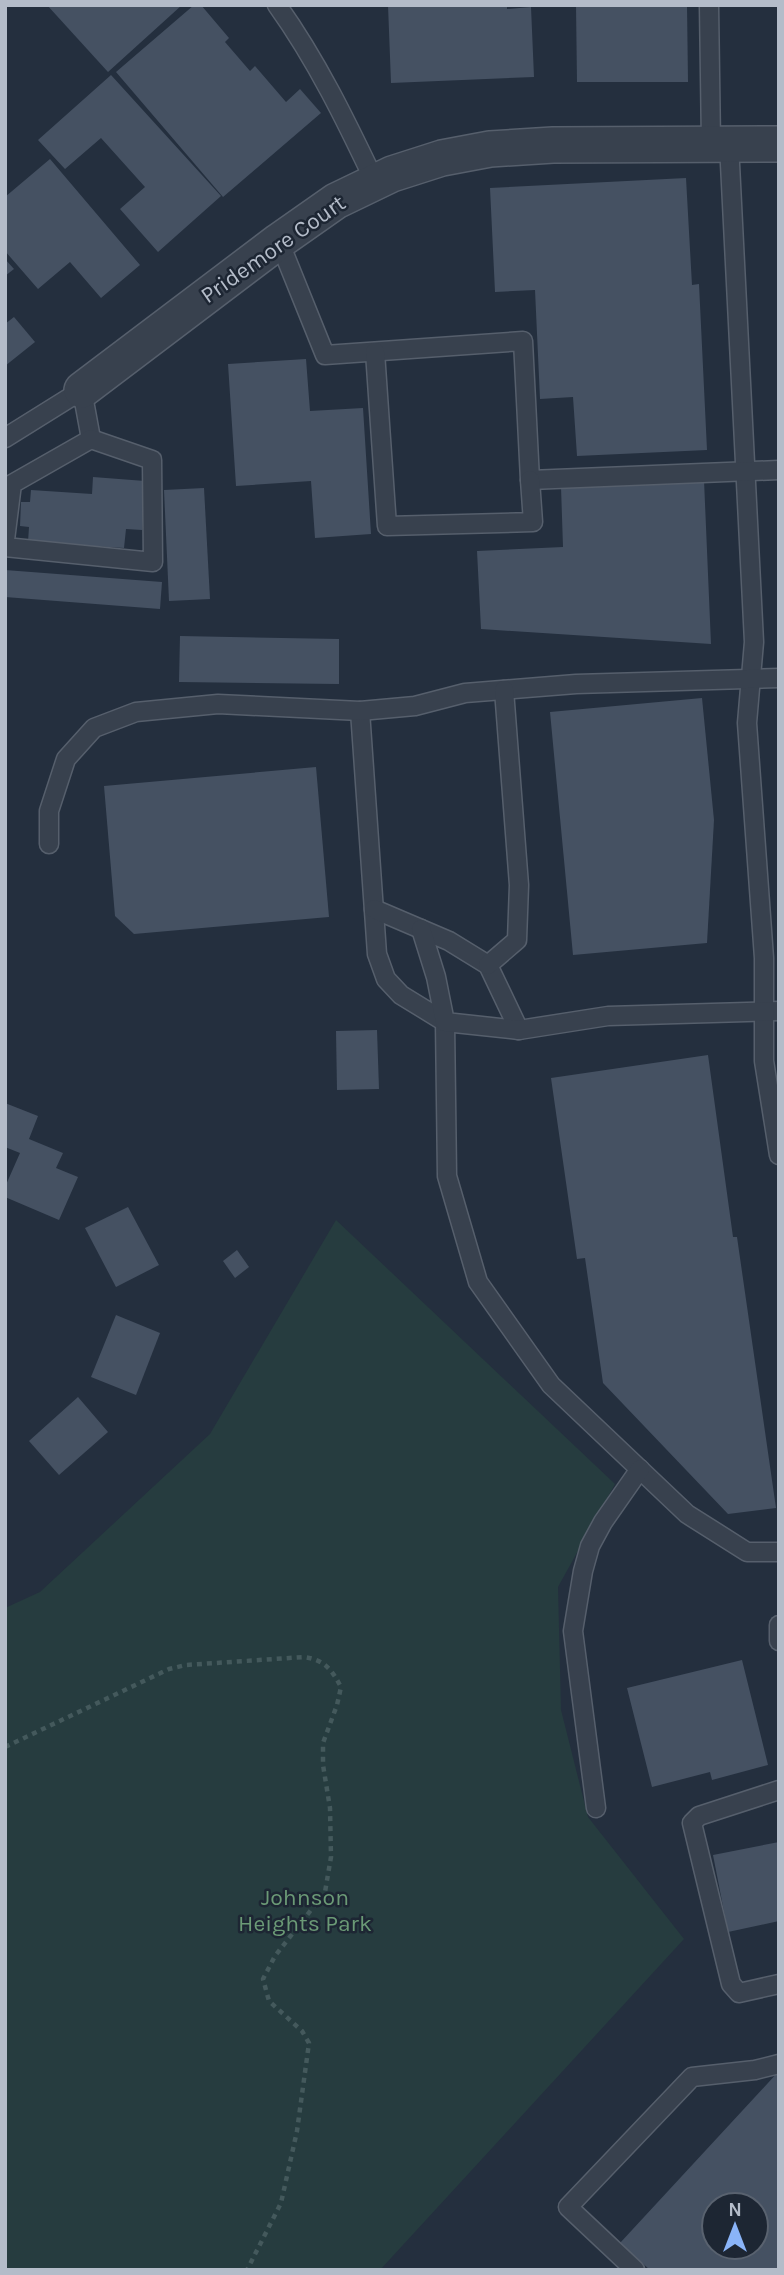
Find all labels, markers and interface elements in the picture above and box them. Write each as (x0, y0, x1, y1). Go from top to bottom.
street label: Pridemore Court (195, 189, 351, 309)
park label: Johnson Heights Park (238, 1884, 372, 1937)
north arrow (700, 2191, 770, 2261)
text: N (728, 2199, 742, 2221)

